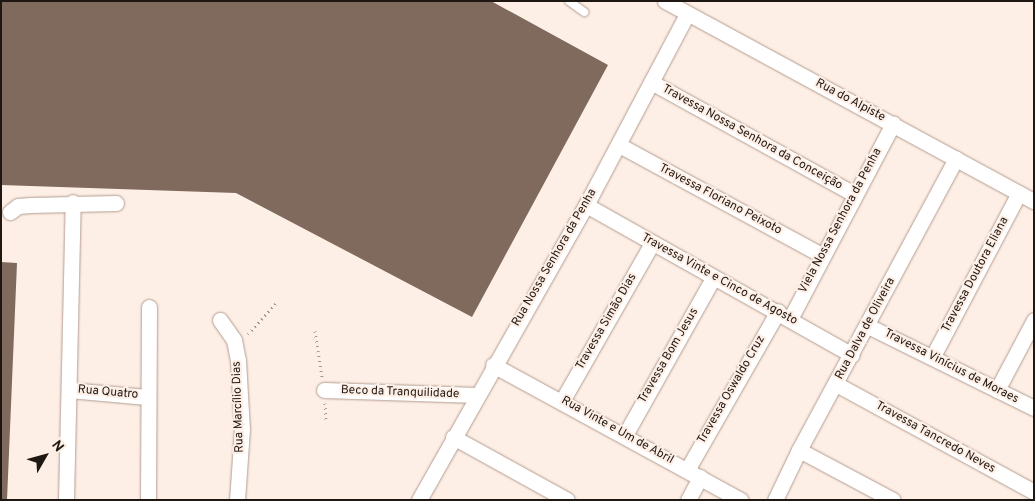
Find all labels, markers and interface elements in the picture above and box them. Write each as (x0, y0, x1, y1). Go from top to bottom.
street label: Rua do Alpiste (812, 76, 888, 126)
street label: Travessa Nossa Senhora da Conceição (659, 82, 845, 194)
street label: Viela Nossa Senhora da Penha (797, 146, 885, 296)
street label: Travessa Floriano Peixoto (656, 161, 784, 239)
street label: Rua Nossa Senhora da Penha (510, 187, 600, 329)
street label: Travessa Doutora Eliana (939, 215, 1013, 335)
street label: Travessa Vinte e Cinco de Agosto (638, 231, 800, 329)
street label: Travessa Simão Dias (574, 271, 640, 373)
street label: Rua Dalva de Oliveira (833, 275, 899, 383)
street label: Travessa Bom Jesus (636, 306, 702, 406)
street label: Travessa Vinícius de Moraes (881, 327, 1021, 407)
street label: Travessa Oswaldo Cruz (695, 333, 769, 447)
street label: Rua Marcílio Dias (230, 361, 248, 453)
street label: Rua Quatro (77, 383, 139, 403)
street label: Beco da Tranquilidade (340, 384, 460, 402)
street label: Rua Vinte e Um de Abril (558, 394, 676, 468)
street label: Travessa Tancredo Neves (872, 399, 998, 477)
north arrow (20, 431, 70, 481)
text: N (47, 437, 67, 456)

